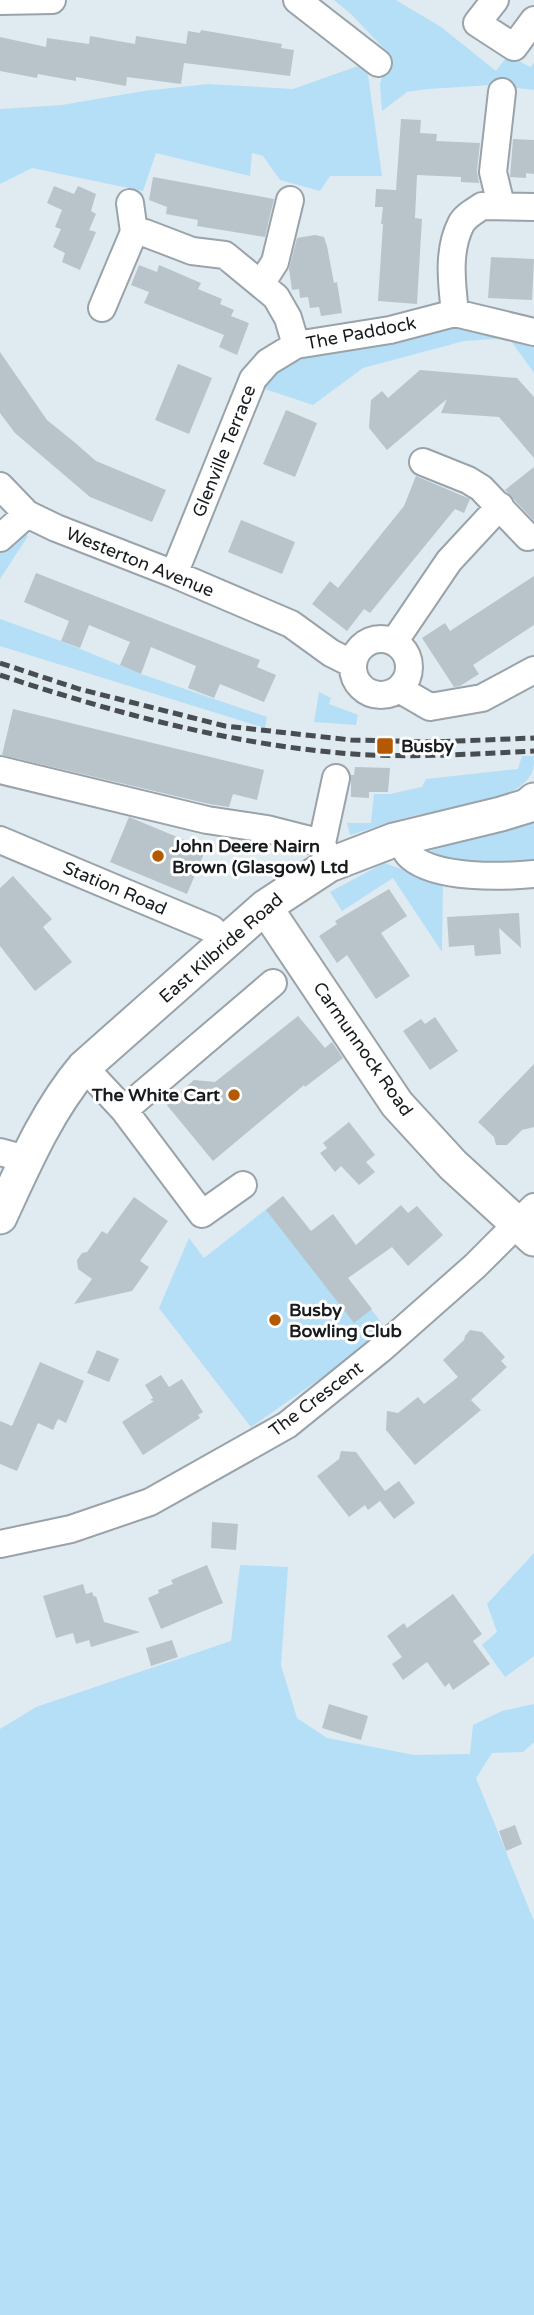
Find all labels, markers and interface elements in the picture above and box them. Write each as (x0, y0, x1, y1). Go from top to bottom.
street label: The Paddock (304, 312, 418, 354)
street label: Glenville Terrace (187, 382, 261, 520)
street label: Westerton Avenue (63, 522, 217, 602)
place label: Busby (401, 735, 454, 757)
marker: Busby (375, 736, 395, 756)
place label: John Deere Nairn Brown (Glasgow) Ltd (171, 835, 349, 878)
marker: John Deere Nairn Brown (Glasgow) Ltd (150, 848, 166, 864)
street label: Station Road (60, 856, 170, 920)
street label: East Kilbride Road (155, 888, 287, 1008)
street label: Carmunnock Road (308, 978, 418, 1120)
place label: The White Cart (91, 1084, 220, 1106)
marker: The White Cart (226, 1087, 242, 1103)
place label: Busby Bowling Club (289, 1299, 402, 1342)
marker: Busby Bowling Club (267, 1312, 283, 1328)
street label: The Crescent (265, 1356, 367, 1441)

